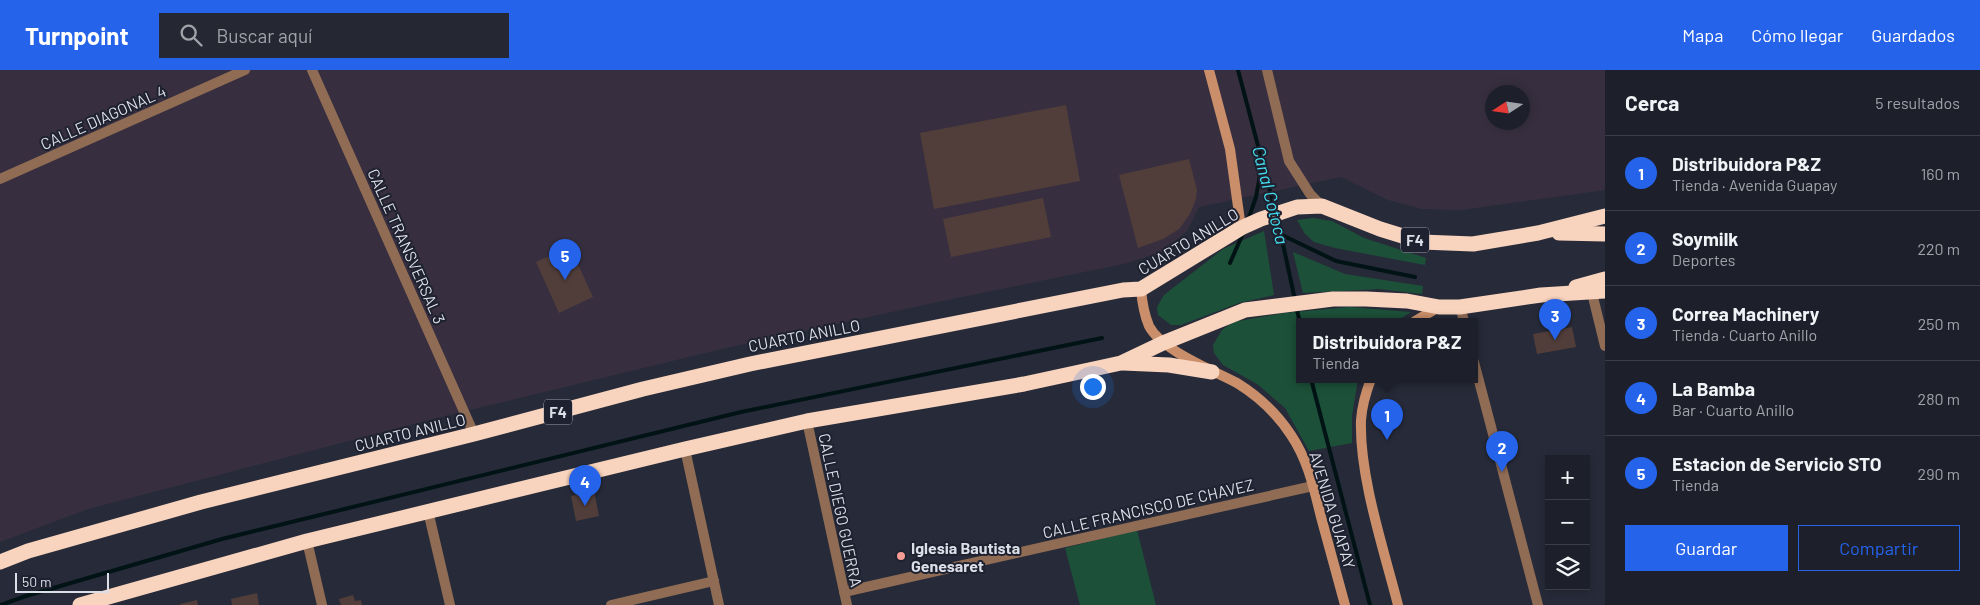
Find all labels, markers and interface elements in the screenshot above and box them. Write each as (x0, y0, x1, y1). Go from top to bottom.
search box (159, 13, 509, 58)
text: Turnpoint (25, 21, 129, 50)
icon: search (177, 21, 205, 49)
text: Buscar aquí (217, 24, 312, 47)
text: Mapa (1682, 24, 1723, 46)
text: Cómo llegar (1751, 24, 1843, 46)
text: Guardados (1871, 24, 1955, 46)
street label: CALLE DIAGONAL 4 (37, 81, 169, 153)
north arrow (1485, 85, 1530, 130)
text: Cerca (1625, 90, 1679, 115)
text: 5 resultados (1875, 93, 1960, 112)
water label: Canal Cotoca (1248, 144, 1294, 246)
text: Distribuidora P&Z (1672, 152, 1821, 175)
text: 1 (1638, 164, 1644, 183)
text: 160 m (1921, 164, 1960, 183)
street label: CALLE TRANSVERSAL 3 (364, 165, 450, 327)
text: Tienda · Avenida Guapay (1672, 175, 1837, 194)
street label: CUARTO ANILLO (1134, 204, 1242, 278)
text: Soymilk (1672, 227, 1738, 250)
road number: F4 (1401, 228, 1429, 252)
pin: 5 (549, 239, 581, 280)
text: 2 (1637, 239, 1645, 258)
text: 220 m (1917, 239, 1960, 258)
text: Deportes (1672, 250, 1736, 269)
pin: 3 (1539, 299, 1571, 340)
text: Correa Machinery (1672, 302, 1819, 325)
text: 3 (1637, 314, 1645, 333)
text: 250 m (1918, 314, 1960, 333)
street label: CUARTO ANILLO (746, 315, 862, 355)
popup (1296, 318, 1478, 383)
text: Tienda · Cuarto Anillo (1672, 325, 1817, 344)
text: Distribuidora P&Z (1312, 330, 1462, 353)
text: Tienda (1312, 353, 1359, 372)
your location (1080, 374, 1106, 400)
text: La Bamba (1672, 377, 1755, 400)
text: 4 (1636, 389, 1646, 408)
text: 280 m (1918, 389, 1960, 408)
pin: 1 (1371, 399, 1403, 440)
road number: F4 (544, 400, 572, 424)
text: Bar · Cuarto Anillo (1672, 400, 1794, 419)
street label: CUARTO ANILLO (353, 409, 467, 455)
street label: CALLE DIEGO GUERRA (815, 431, 867, 589)
pin: 2 (1486, 431, 1518, 472)
street label: AVENIDA GUAPAY (1306, 449, 1360, 571)
text: Estacion de Servicio STO (1672, 452, 1881, 475)
map controls (1545, 455, 1590, 590)
button: + (1545, 455, 1590, 500)
text: 5 (1637, 464, 1645, 483)
text: 290 m (1918, 464, 1960, 483)
pin: 4 (569, 465, 601, 506)
street label: CALLE FRANCISCO DE CHAVEZ (1041, 474, 1255, 542)
text: Tienda (1672, 475, 1719, 494)
button: − (1545, 500, 1590, 545)
button: Guardar (1625, 525, 1788, 571)
button: Compartir (1798, 525, 1960, 571)
place label: Iglesia Bautista Genesaret (911, 538, 1020, 575)
button: layers (1545, 545, 1590, 590)
marker: Iglesia Bautista Genesaret (895, 550, 907, 562)
scale bar (15, 570, 109, 593)
text: 50 m (22, 573, 51, 590)

